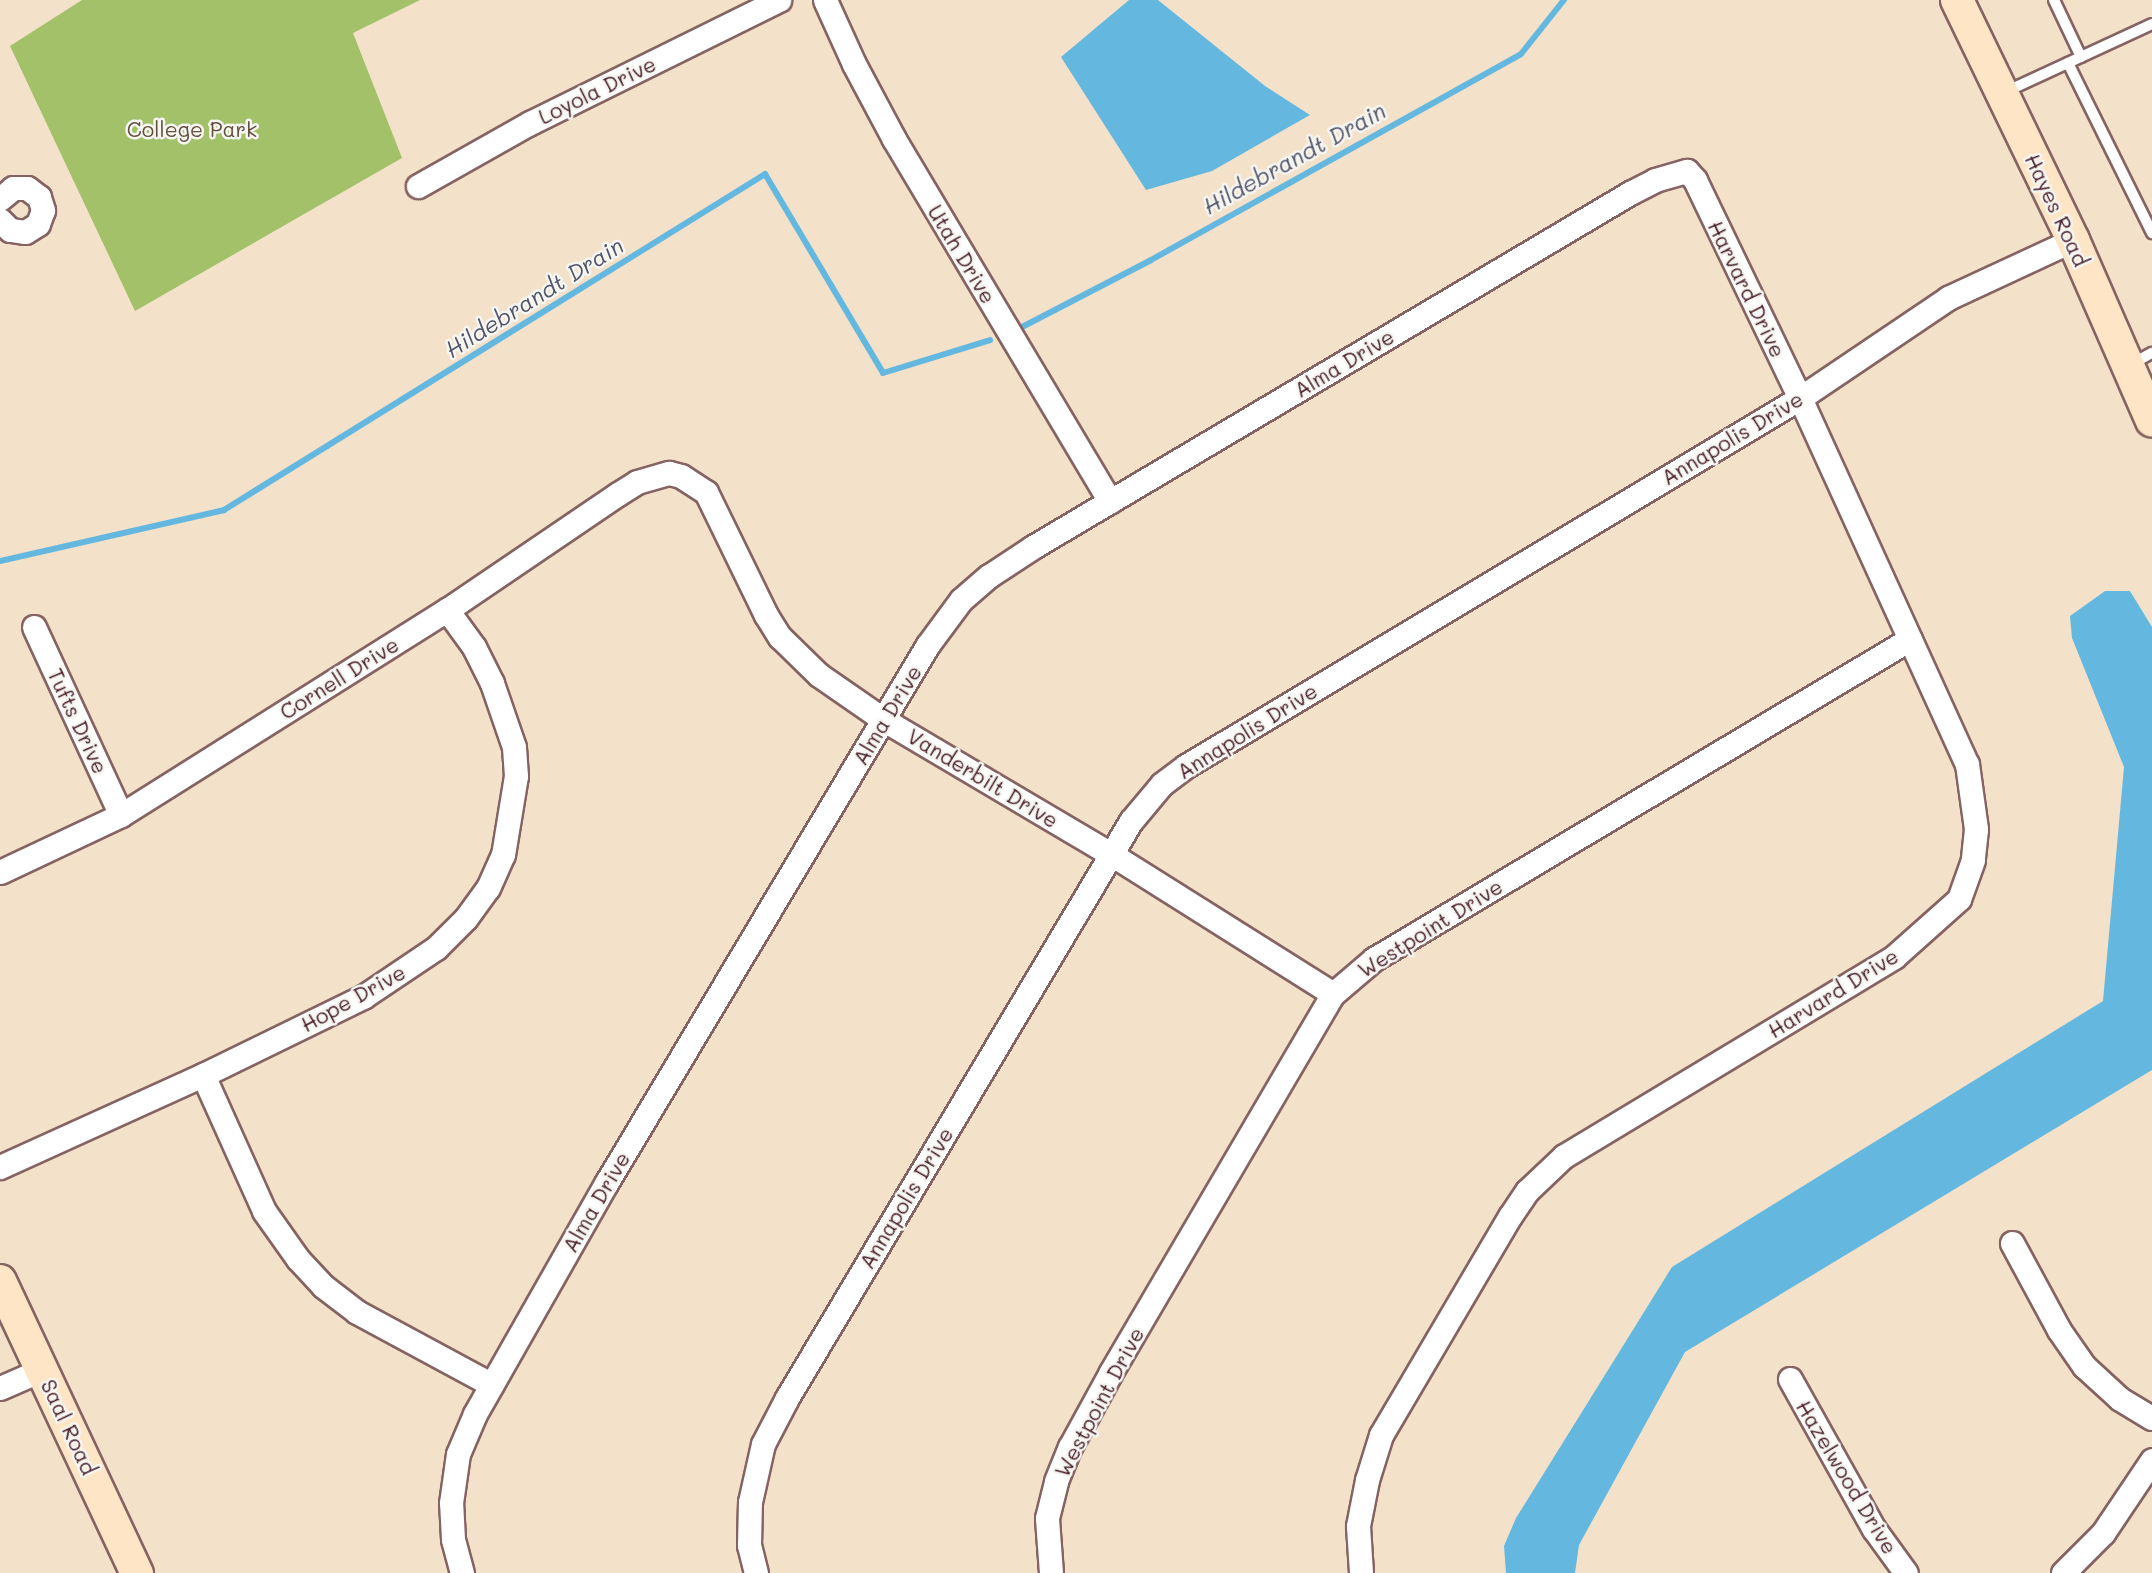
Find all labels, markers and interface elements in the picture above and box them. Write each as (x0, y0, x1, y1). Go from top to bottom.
street label: Loyola Drive (534, 51, 660, 129)
water label: Hildebrandt Drain (1198, 96, 1390, 220)
park label: College Park (127, 116, 257, 142)
street label: Hayes Road (2020, 150, 2094, 270)
street label: Utah Drive (923, 200, 1001, 308)
street label: Harvard Drive (1703, 217, 1791, 361)
water label: Hildebrandt Drain (440, 231, 628, 363)
street label: Alma Drive (1290, 323, 1398, 403)
street label: Annapolis Drive (1657, 386, 1807, 490)
street label: Cornell Drive (275, 631, 403, 725)
street label: Alma Drive (847, 661, 927, 769)
street label: Tufts Drive (43, 664, 113, 778)
street label: Annapolis Drive (1172, 678, 1322, 784)
street label: Vanderbilt Drive (903, 723, 1063, 833)
street label: Westpoint Drive (1353, 873, 1507, 983)
street label: Harvard Drive (1763, 943, 1903, 1043)
street label: Hope Drive (296, 959, 410, 1037)
street label: Annapolis Drive (854, 1123, 958, 1273)
street label: Alma Drive (557, 1147, 635, 1257)
street label: Westpoint Drive (1049, 1323, 1149, 1481)
street label: Saal Road (36, 1375, 102, 1479)
street label: Hazelwood Drive (1791, 1396, 1903, 1558)

